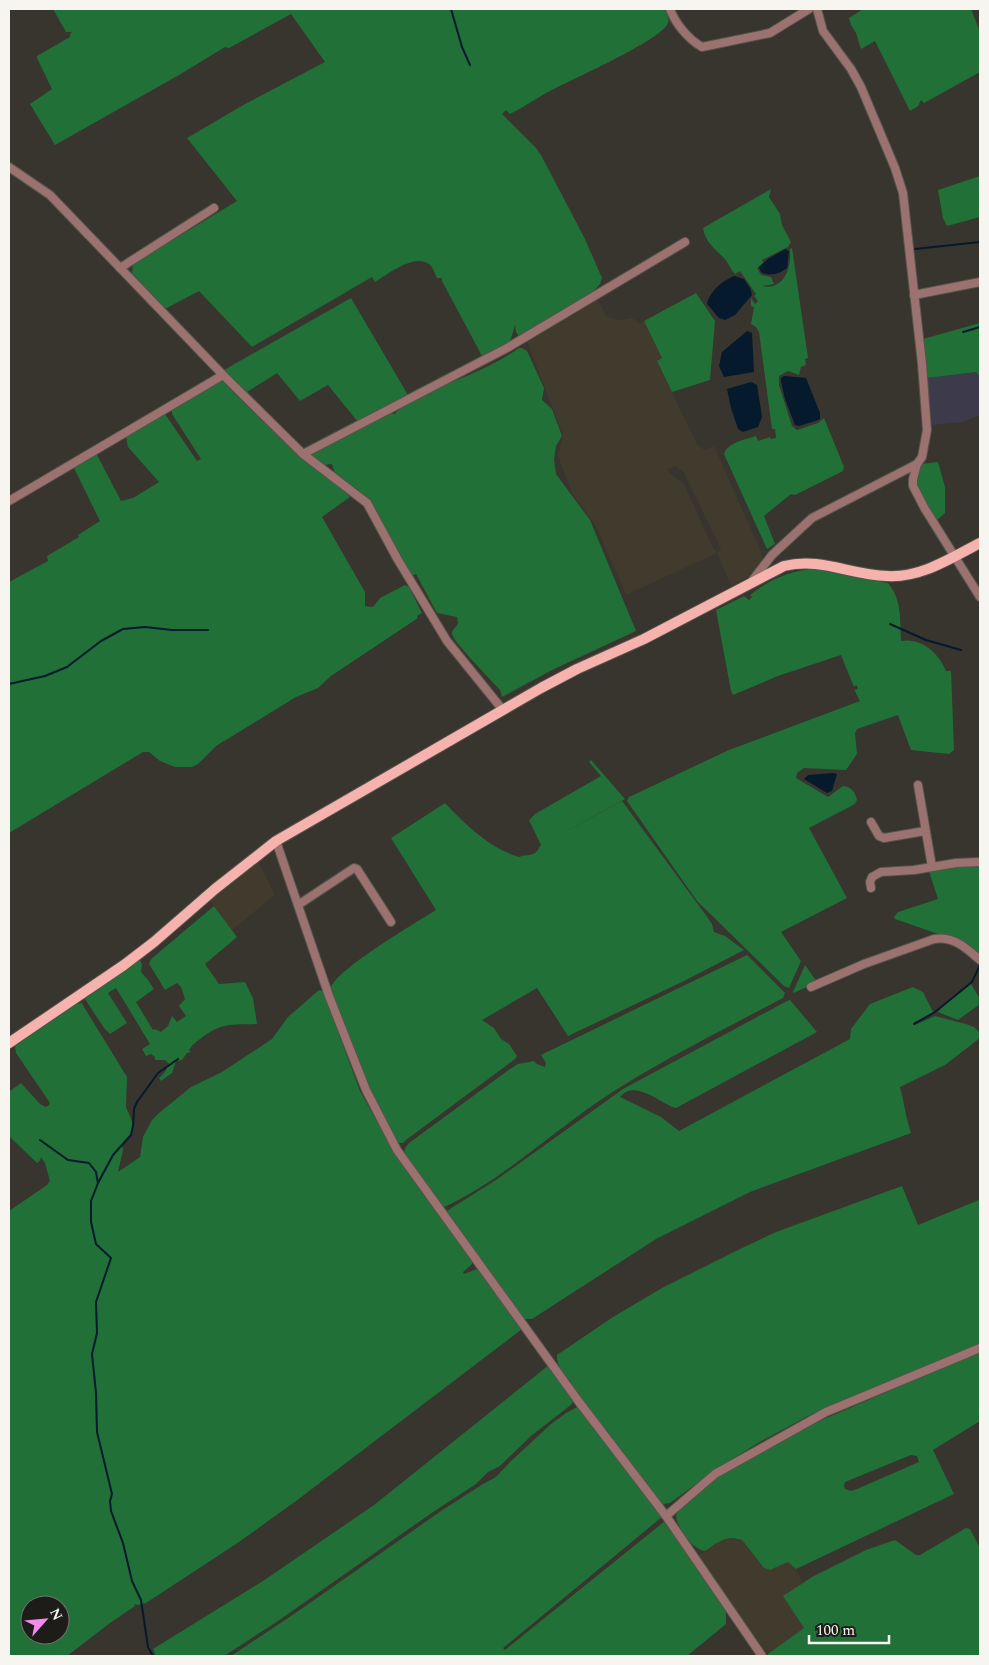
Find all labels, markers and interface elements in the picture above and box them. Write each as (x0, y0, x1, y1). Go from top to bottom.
north arrow (20, 1595, 70, 1645)
text: N (44, 1604, 68, 1624)
scale bar (809, 1612, 889, 1644)
text: 100 m (816, 1619, 855, 1642)

